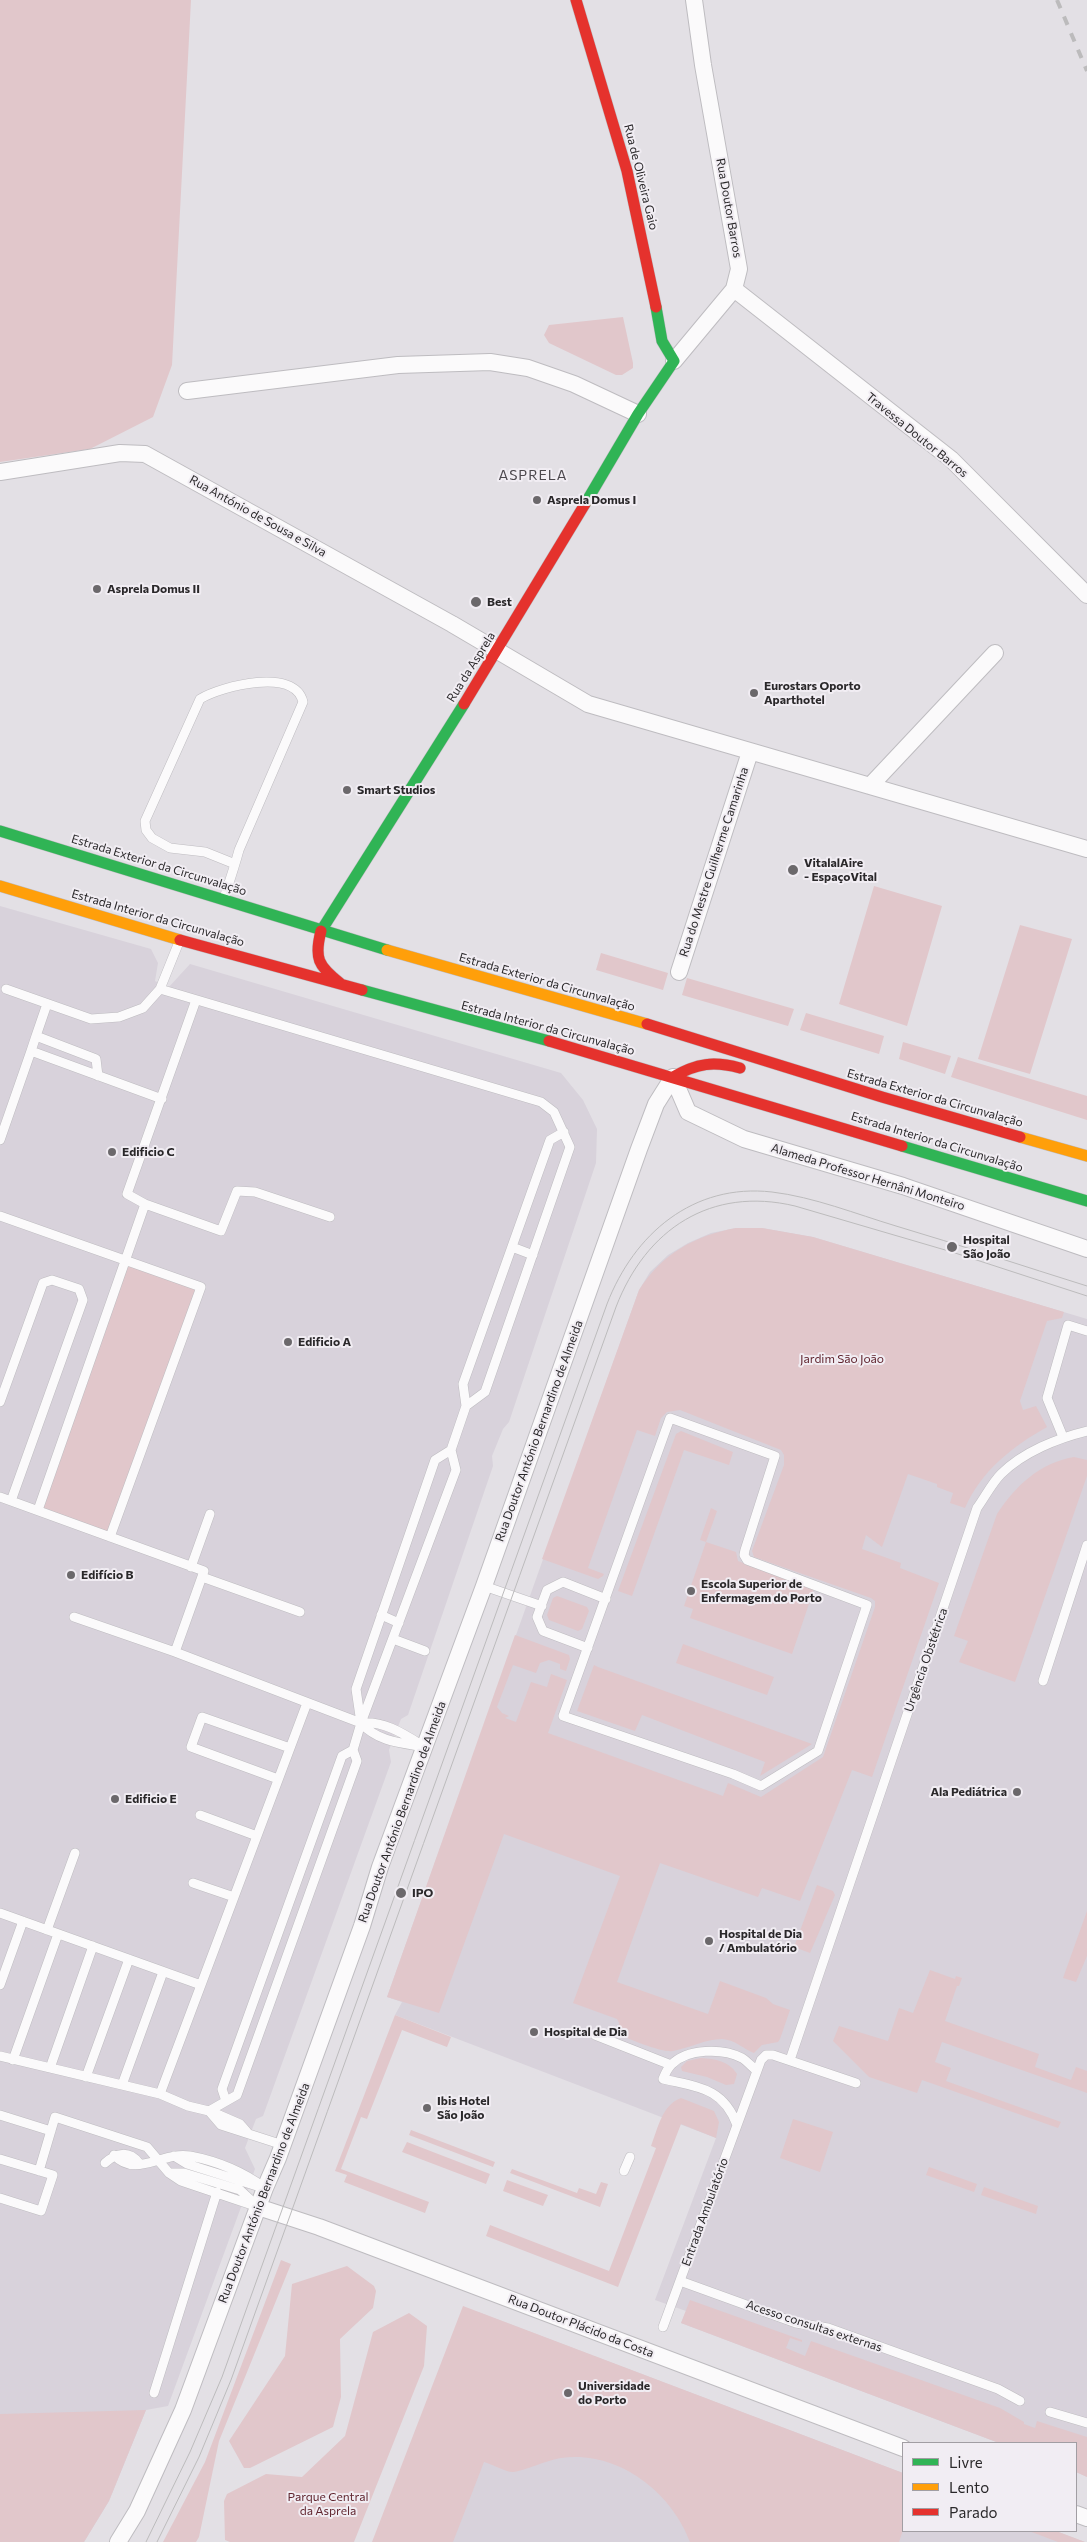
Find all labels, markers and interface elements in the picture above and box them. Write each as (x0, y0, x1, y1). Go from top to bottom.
street label: Rua de Oliveira Gaio (621, 123, 661, 231)
street label: Rua Doutor Barros (713, 157, 745, 259)
street label: Travessa Doutor Barros (863, 389, 971, 481)
district label: ASPRELA (498, 467, 568, 483)
street label: Rua António de Sousa e Silva (187, 472, 329, 560)
place label: Asprela Domus I (547, 493, 636, 507)
marker: Asprela Domus I (531, 494, 543, 506)
place label: Asprela Domus II (107, 582, 200, 596)
marker: Asprela Domus II (91, 583, 103, 595)
marker: Best (469, 595, 483, 609)
place label: Best (487, 595, 512, 609)
street label: Rua da Asprela (444, 629, 498, 705)
place label: Eurostars Oporto Aparthotel (764, 679, 861, 707)
marker: Eurostars Oporto Aparthotel (748, 687, 760, 699)
street label: Rua do Mestre Guilherme Camarinha (676, 765, 752, 959)
place label: Smart Studios (357, 783, 435, 797)
marker: Smart Studios (341, 784, 353, 796)
street label: Estrada Exterior da Circunvalação (70, 831, 248, 899)
place label: VitalalAire - EspaçoVital (804, 856, 877, 884)
marker: VitalalAire - EspaçoVital (786, 863, 800, 877)
street label: Estrada Interior da Circunvalação (70, 886, 246, 950)
street label: Estrada Exterior da Circunvalação (457, 950, 637, 1014)
street label: Estrada Interior da Circunvalação (460, 998, 636, 1058)
street label: Estrada Exterior da Circunvalação (845, 1066, 1025, 1130)
street label: Estrada Interior da Circunvalação (849, 1109, 1025, 1175)
street label: Alameda Professor Hernâni Monteiro (769, 1141, 967, 1213)
place label: Edificio C (122, 1145, 175, 1159)
marker: Edificio C (106, 1146, 118, 1158)
place label: Hospital São João (963, 1233, 1010, 1261)
marker: Hospital São João (945, 1240, 959, 1254)
street label: Rua Doutor António Bernardino de Almeida (492, 1318, 586, 1544)
place label: Edificio A (298, 1335, 351, 1349)
marker: Edificio A (282, 1336, 294, 1348)
park label: Jardim São João (800, 1352, 884, 1366)
place label: Edifício B (81, 1568, 133, 1582)
marker: Edifício B (65, 1569, 77, 1581)
place label: Escola Superior de Enfermagem do Porto (701, 1577, 822, 1605)
marker: Escola Superior de Enfermagem do Porto (685, 1585, 697, 1597)
street label: Urgência Obstétrica (901, 1606, 951, 1714)
street label: Rua Doutor António Bernardino de Almeida (355, 1699, 449, 1925)
place label: Ala Pediátrica (930, 1785, 1007, 1799)
marker: Ala Pediátrica (1011, 1786, 1023, 1798)
place label: Edificio E (125, 1792, 177, 1806)
marker: Edificio E (109, 1793, 121, 1805)
marker: IPO (394, 1886, 408, 1900)
place label: IPO (412, 1886, 433, 1900)
place label: Hospital de Dia / Ambulatório (719, 1927, 802, 1955)
marker: Hospital de Dia / Ambulatório (703, 1935, 715, 1947)
place label: Hospital de Dia (544, 2025, 627, 2039)
marker: Hospital de Dia (528, 2026, 540, 2038)
street label: Rua Doutor António Bernardino de Almeida (215, 2081, 313, 2305)
place label: Ibis Hotel São João (437, 2094, 490, 2122)
marker: Ibis Hotel São João (421, 2102, 433, 2114)
street label: Entrada Ambulatório (679, 2156, 731, 2268)
street label: Rua Doutor Plácido da Costa (506, 2292, 656, 2360)
street label: Acesso consultas externas (744, 2297, 884, 2355)
place label: Universidade do Porto (578, 2379, 650, 2407)
marker: Universidade do Porto (562, 2387, 574, 2399)
legend (902, 2442, 1077, 2532)
text: Livre (949, 2453, 983, 2471)
text: Lento (949, 2478, 989, 2496)
park label: Parque Central da Asprela (287, 2490, 369, 2518)
text: Parado (949, 2503, 998, 2521)

